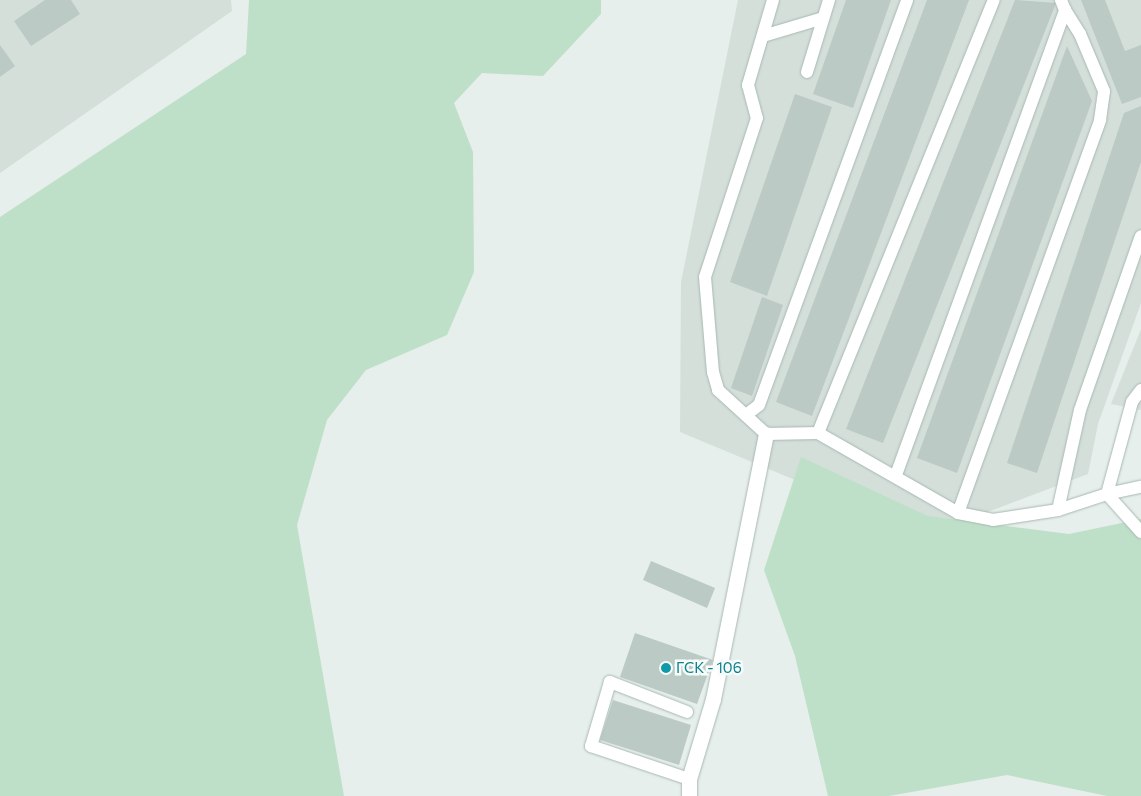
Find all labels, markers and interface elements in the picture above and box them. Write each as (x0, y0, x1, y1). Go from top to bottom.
place label: ГСК - 106 (676, 659, 742, 677)
marker: ГСК - 106 (660, 662, 672, 674)

